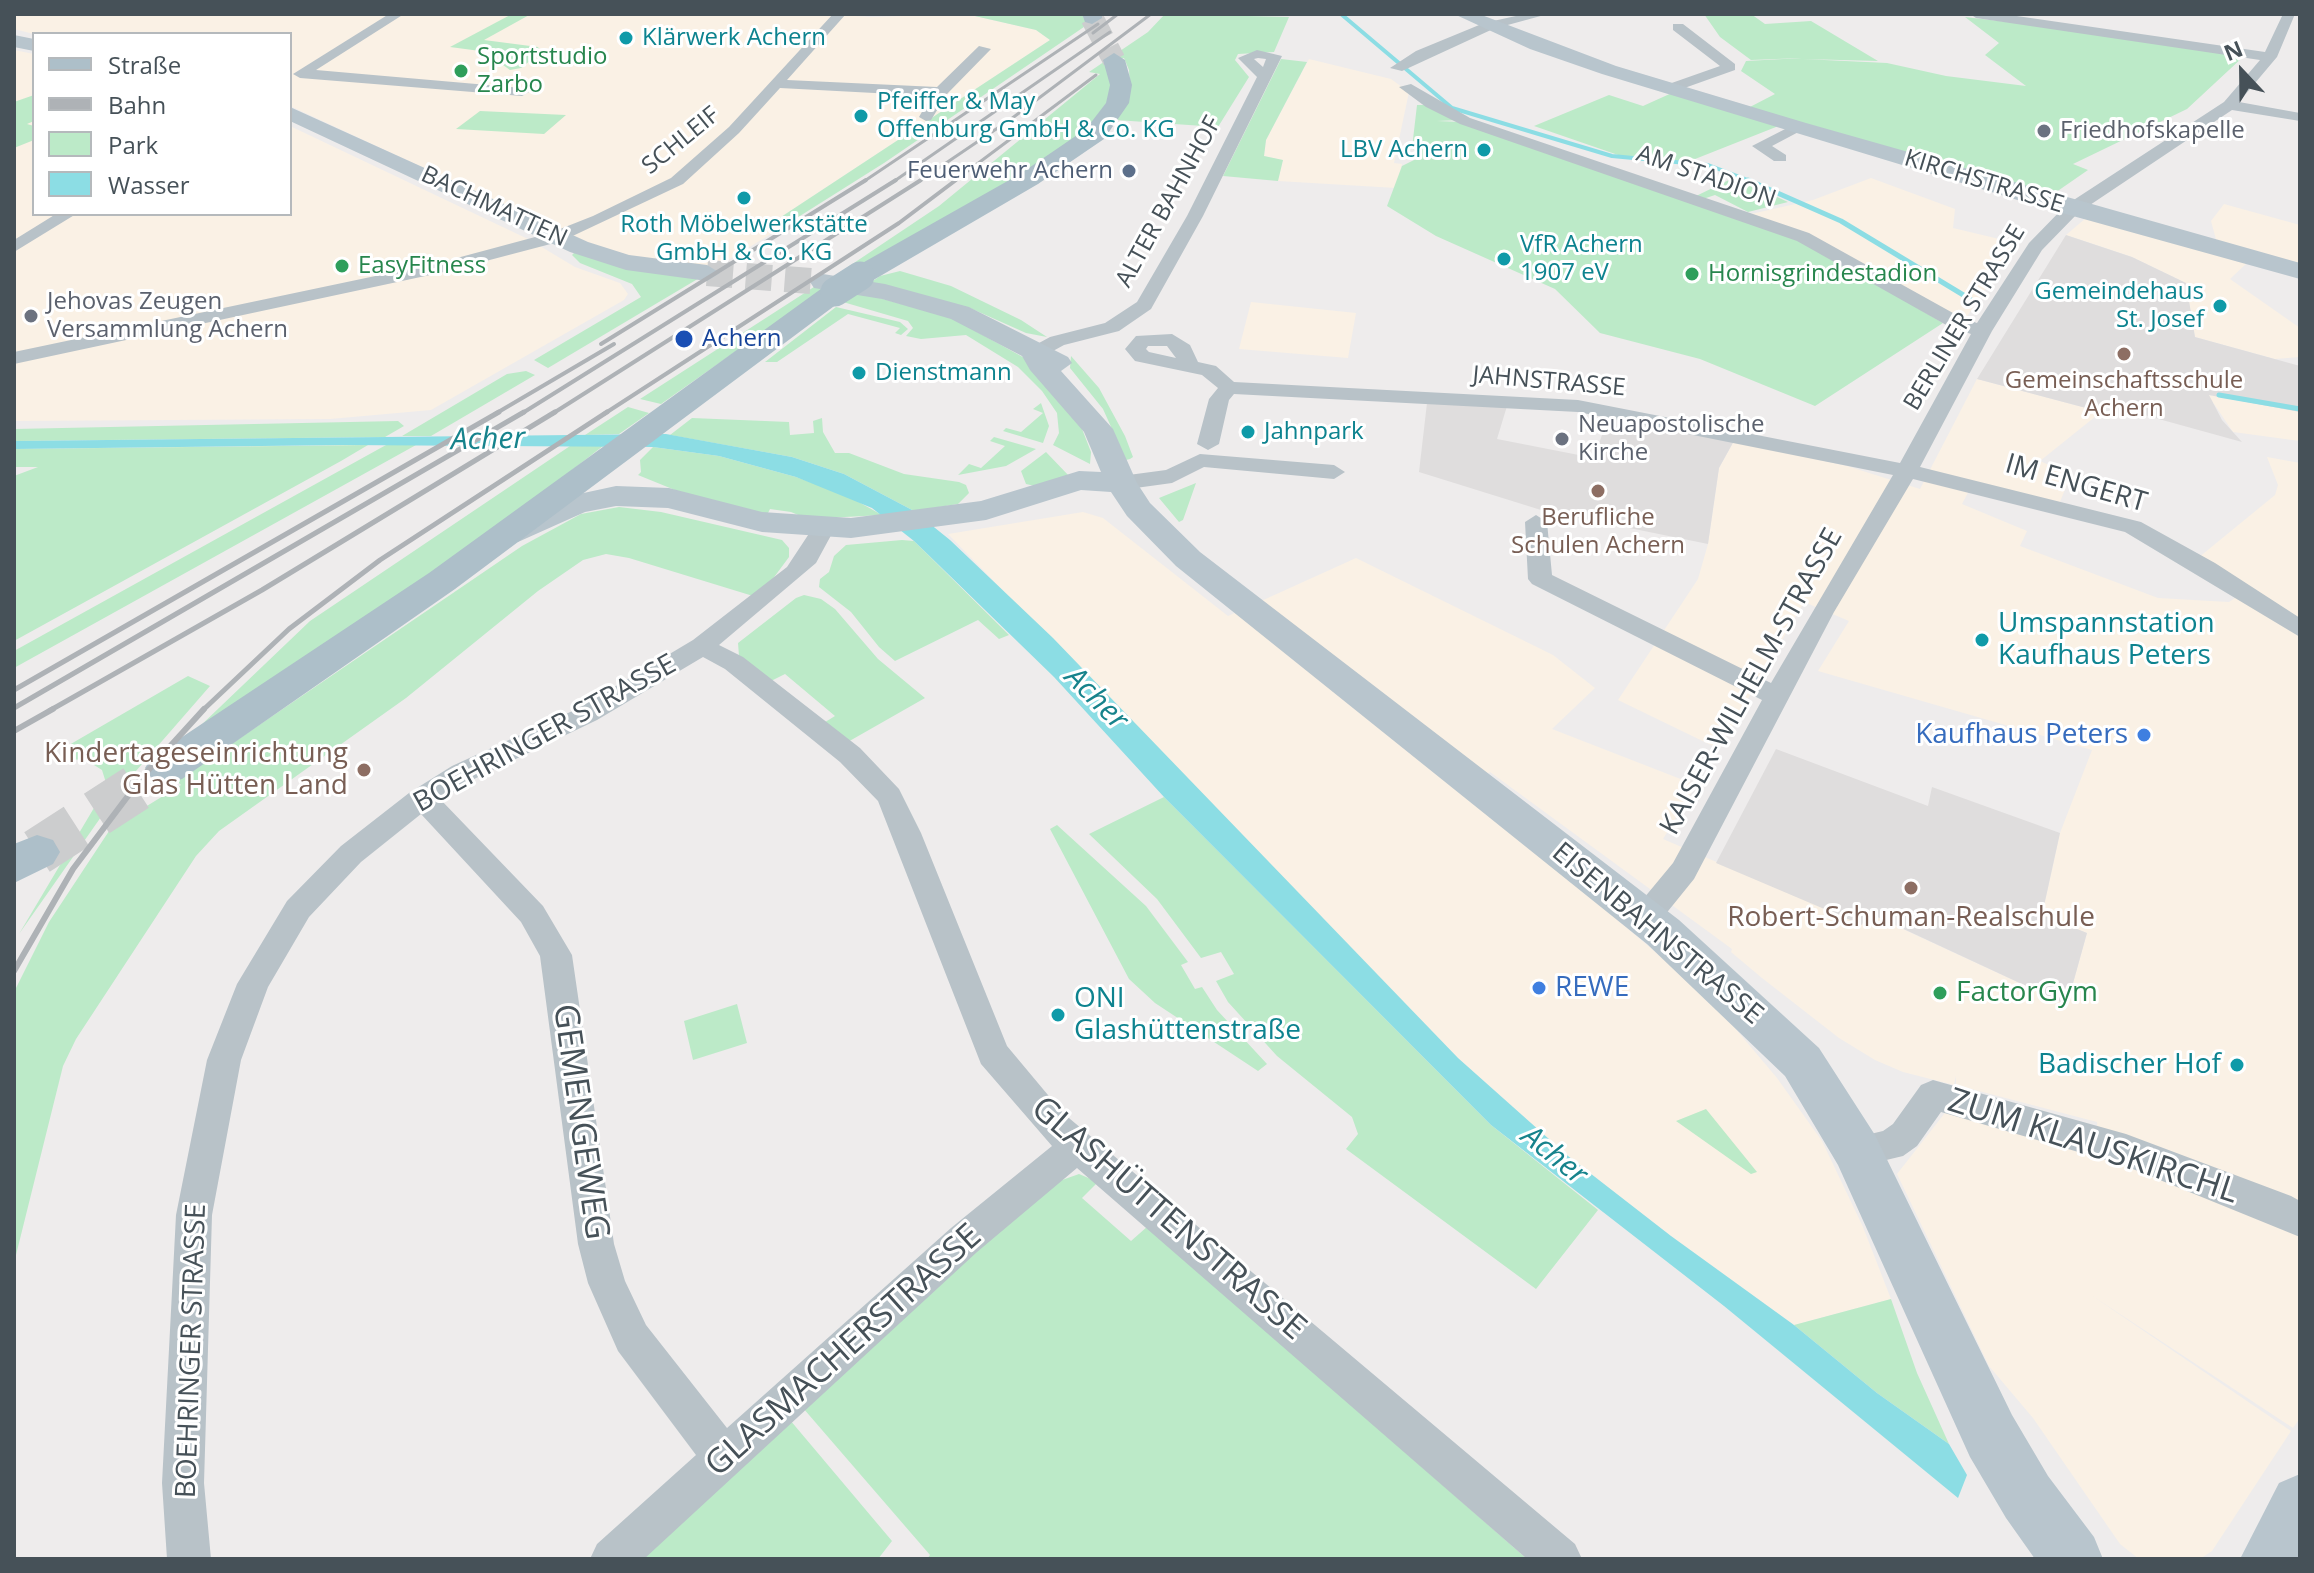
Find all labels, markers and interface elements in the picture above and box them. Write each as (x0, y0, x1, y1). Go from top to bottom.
place label: Klärwerk Achern (642, 24, 826, 52)
marker: Klärwerk Achern (617, 29, 635, 47)
legend (32, 32, 292, 216)
north arrow (2202, 32, 2282, 112)
text: N (2219, 32, 2247, 67)
place label: Sportstudio Zarbo (477, 43, 608, 99)
text: Straße (108, 48, 181, 81)
marker: Sportstudio Zarbo (452, 62, 470, 80)
text: Bahn (108, 88, 166, 121)
place label: Pfeiffer & May Offenburg GmbH & Co. KG (877, 88, 1175, 144)
street label: SCHLEIF (637, 101, 725, 181)
marker: Pfeiffer & May Offenburg GmbH & Co. KG (852, 107, 870, 125)
street label: ALTER BAHNHOF (1110, 112, 1228, 292)
place label: Friedhofskapelle (2060, 117, 2245, 145)
marker: Friedhofskapelle (2035, 122, 2053, 140)
text: Park (108, 128, 158, 161)
place label: LBV Achern (1340, 136, 1468, 164)
street label: AM STADION (1633, 140, 1779, 214)
marker: LBV Achern (1475, 141, 1493, 159)
street label: KIRCHSTRASSE (1901, 144, 2067, 220)
place label: Feuerwehr Achern (907, 157, 1113, 185)
street label: BACHMATTEN (416, 161, 572, 253)
marker: Feuerwehr Achern (1120, 162, 1138, 180)
text: Wasser (108, 168, 190, 201)
marker: Roth Möbelwerkstätte GmbH & Co. KG (735, 189, 753, 207)
place label: Roth Möbelwerkstätte GmbH & Co. KG (620, 211, 868, 267)
street label: BERLINER STRASSE (1898, 220, 2032, 416)
place label: VfR Achern 1907 eV (1520, 231, 1643, 287)
marker: VfR Achern 1907 eV (1495, 250, 1513, 268)
place label: EasyFitness (358, 252, 486, 280)
marker: EasyFitness (333, 257, 351, 275)
place label: Hornisgrindestadion (1708, 260, 1937, 288)
marker: Hornisgrindestadion (1683, 265, 1701, 283)
place label: Gemeindehaus St. Josef (2034, 278, 2204, 334)
place label: Jehovas Zeugen Versammlung Achern (47, 288, 288, 344)
marker: Gemeindehaus St. Josef (2211, 297, 2229, 315)
marker: Jehovas Zeugen Versammlung Achern (22, 307, 40, 325)
place label: Achern (702, 325, 781, 353)
marker: Achern (673, 328, 695, 350)
marker: Gemeinschaftsschule Achern (2115, 345, 2133, 363)
place label: Dienstmann (875, 359, 1012, 387)
street label: JAHNSTRASSE (1471, 361, 1627, 403)
marker: Dienstmann (850, 364, 868, 382)
place label: Gemeinschaftsschule Achern (2005, 367, 2243, 423)
place label: Neuapostolische Kirche (1578, 411, 1764, 467)
place label: Jahnpark (1264, 418, 1364, 446)
water label: Acher (450, 421, 526, 459)
marker: Jahnpark (1239, 423, 1257, 441)
marker: Neuapostolische Kirche (1553, 430, 1571, 448)
street label: IM ENGERT (2001, 448, 2151, 520)
marker: Berufliche Schulen Achern (1589, 482, 1607, 500)
place label: Berufliche Schulen Achern (1511, 504, 1685, 560)
street label: KAISER-WILHELM-STRASSE (1654, 523, 1850, 841)
place label: Umspannstation Kaufhaus Peters (1998, 607, 2215, 673)
marker: Umspannstation Kaufhaus Peters (1973, 631, 1991, 649)
street label: BOEHRINGER STRASSE (408, 648, 682, 820)
water label: Acher (1057, 660, 1135, 738)
place label: Kaufhaus Peters (1915, 718, 2128, 752)
marker: Kaufhaus Peters (2135, 726, 2153, 744)
place label: Kindertageseinrichtung Glas Hütten Land (44, 737, 348, 803)
marker: Kindertageseinrichtung Glas Hütten Land (355, 761, 373, 779)
street label: EISENBAHNSTRASSE (1545, 836, 1769, 1032)
marker: Robert-Schuman-Realschule (1902, 879, 1920, 897)
place label: Robert-Schuman-Realschule (1727, 901, 2095, 935)
place label: REWE (1555, 971, 1629, 1005)
place label: FactorGym (1956, 976, 2098, 1010)
marker: REWE (1530, 979, 1548, 997)
place label: ONI Glashüttenstraße (1074, 982, 1301, 1048)
marker: FactorGym (1931, 984, 1949, 1002)
street label: GEMENGEWEG (543, 1002, 617, 1242)
marker: ONI Glashüttenstraße (1049, 1006, 1067, 1024)
place label: Badischer Hof (2038, 1048, 2221, 1082)
marker: Badischer Hof (2228, 1056, 2246, 1074)
street label: ZUM KLAUSKIRCHL (1943, 1081, 2243, 1213)
street label: GLASHÜTTENSTRASSE (1022, 1089, 1314, 1349)
water label: Acher (1514, 1119, 1594, 1193)
street label: BOEHRINGER STRASSE (170, 1203, 214, 1499)
street label: GLASMACHERSTRASSE (698, 1216, 990, 1486)

